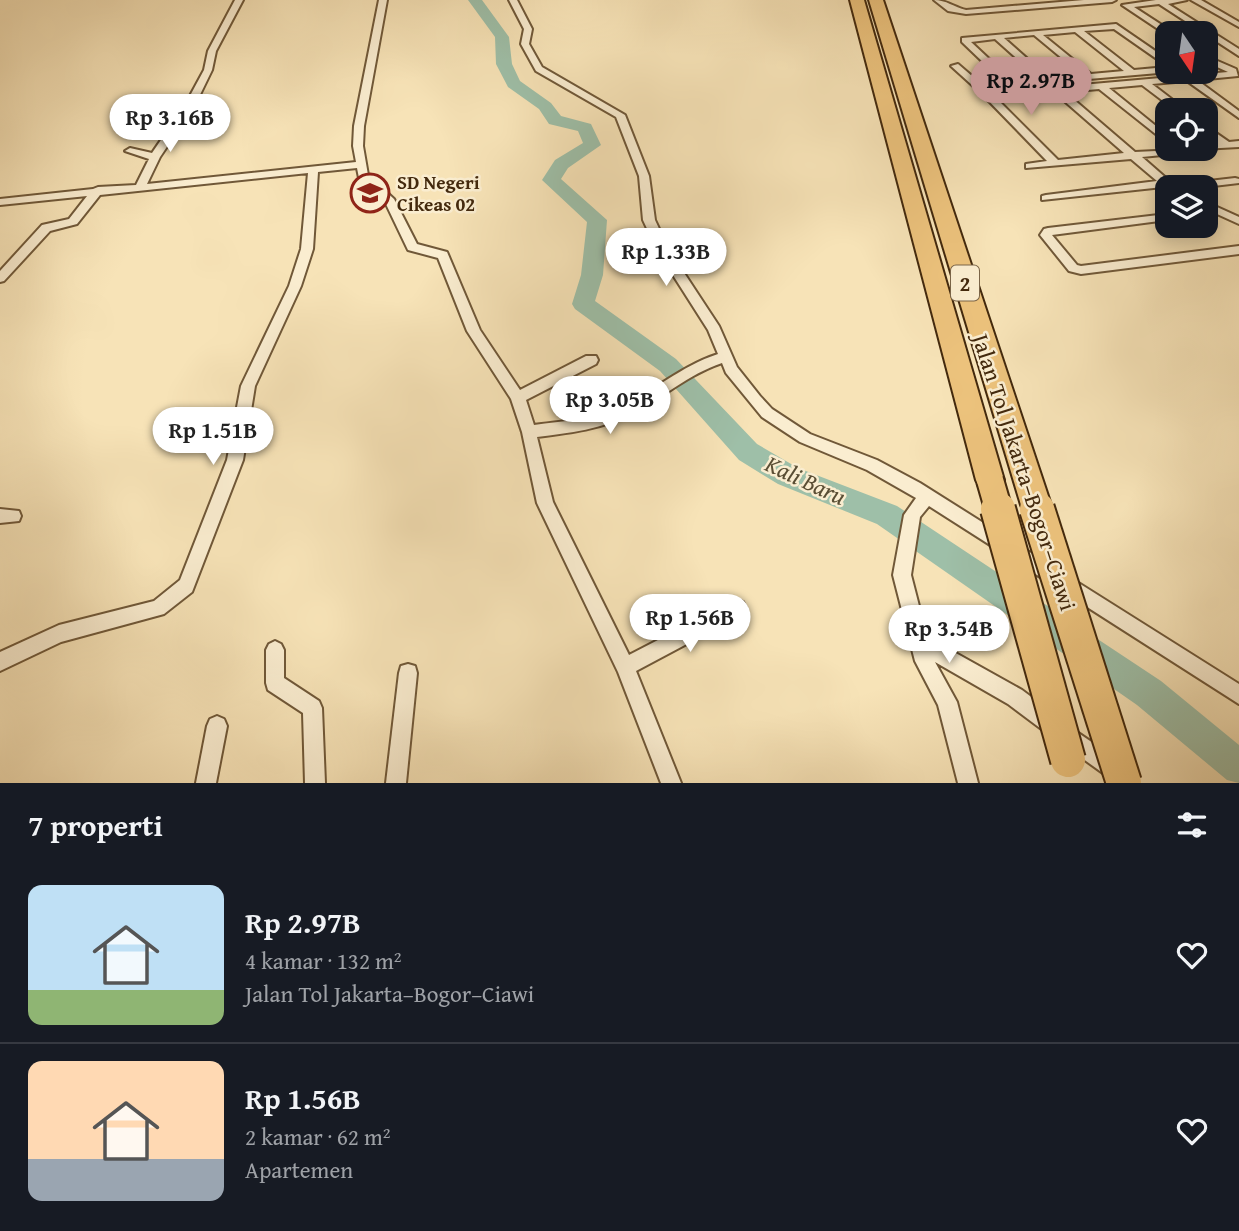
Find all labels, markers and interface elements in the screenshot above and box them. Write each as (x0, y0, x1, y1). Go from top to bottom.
north arrow (1155, 21, 1218, 84)
map controls (1155, 21, 1218, 238)
pin: Rp 2.97B (959, 58, 1103, 117)
text: Rp 2.97B (987, 63, 1075, 96)
pin: Rp 3.16B (98, 94, 242, 154)
button: locate (1155, 98, 1218, 161)
text: Rp 3.16B (126, 100, 214, 133)
place label: SD Negeri Cikeas 02 (397, 168, 480, 218)
school or university icon: SD Negeri Cikeas 02 (349, 172, 391, 214)
button: layers (1155, 175, 1218, 238)
pin: Rp 1.33B (594, 229, 738, 288)
text: Rp 1.33B (622, 234, 710, 267)
road number: 2 (951, 266, 979, 300)
street label: Jalan Tol Jakarta–Bogor–Ciawi (964, 326, 1085, 615)
pin: Rp 3.05B (538, 376, 682, 436)
text: Rp 3.05B (566, 382, 654, 415)
pin: Rp 1.51B (141, 407, 285, 467)
text: Rp 1.51B (169, 413, 257, 446)
water label: Kali Baru (759, 446, 852, 514)
pin: Rp 1.56B (618, 594, 762, 654)
text: Rp 1.56B (646, 600, 734, 633)
pin: Rp 3.54B (877, 606, 1021, 665)
text: Rp 3.54B (905, 611, 993, 644)
text: 7 properti (28, 803, 163, 847)
icon: filters (1173, 806, 1211, 844)
text: Rp 2.97B (245, 900, 361, 944)
icon: home (84, 913, 168, 997)
icon: heart (1173, 936, 1211, 974)
text: 4 kamar · 132 m² (245, 944, 402, 977)
text: Jalan Tol Jakarta–Bogor–Ciawi (245, 977, 534, 1010)
text: Rp 1.56B (245, 1076, 361, 1120)
icon: home (84, 1089, 168, 1173)
icon: heart (1173, 1112, 1211, 1150)
text: 2 kamar · 62 m² (245, 1120, 391, 1153)
text: Apartemen (245, 1153, 353, 1186)

